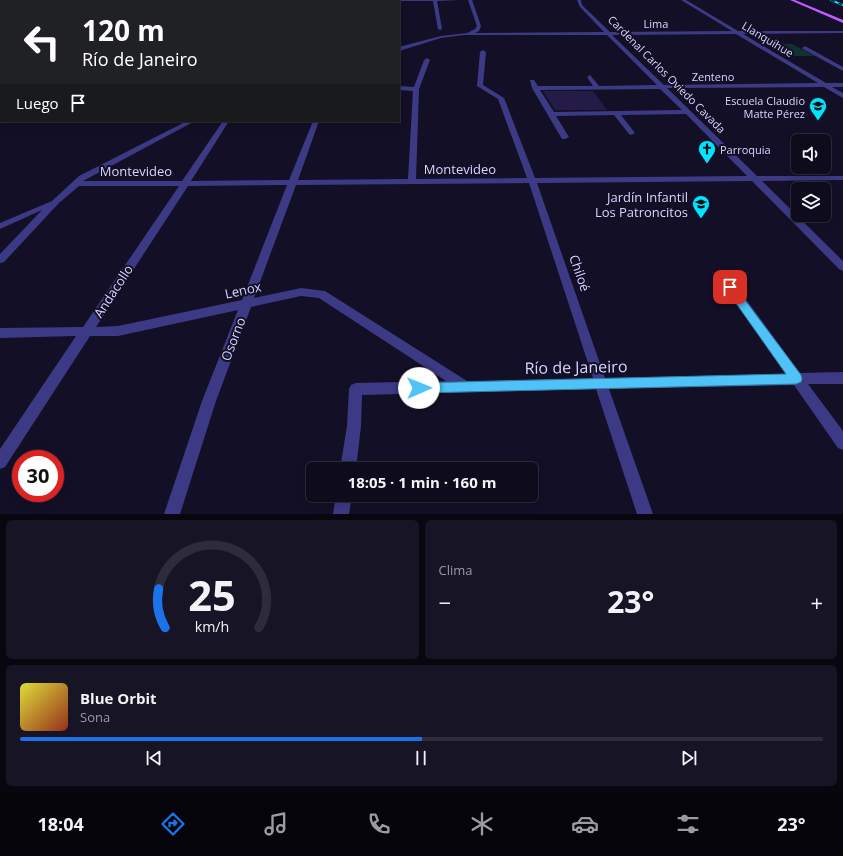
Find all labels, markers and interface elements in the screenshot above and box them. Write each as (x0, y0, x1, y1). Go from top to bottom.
text: 120 m (82, 11, 165, 49)
street label: Cardenal Carlos Oviedo Cavada (605, 12, 729, 136)
icon: left (16, 16, 68, 68)
street label: Lima (644, 16, 668, 31)
street label: Llanquihue (740, 18, 796, 60)
text: Río de Janeiro (82, 47, 198, 71)
street label: Zenteno (692, 69, 735, 84)
icon: arrive (67, 92, 89, 114)
text: Luego (16, 93, 59, 113)
place label: Escuela Claudio Matte Pérez (725, 93, 805, 121)
school or university icon: Escuela Claudio Matte Pérez (808, 96, 828, 121)
map controls (791, 134, 831, 222)
button: sound (791, 134, 831, 174)
church icon: Parroquia (697, 139, 717, 164)
place label: Parroquia (720, 142, 771, 157)
street label: Montevideo (424, 160, 496, 178)
street label: Montevideo (100, 162, 172, 180)
button: layers (791, 182, 831, 222)
place label: Jardín Infantil Los Patroncitos (595, 188, 688, 221)
school or university icon: Jardín Infantil Los Patroncitos (691, 194, 711, 219)
street label: Chiloé (565, 252, 595, 294)
street label: Andacollo (89, 261, 137, 321)
pin (713, 270, 747, 304)
icon: arrive (719, 276, 741, 298)
street label: Lenox (223, 277, 263, 303)
street label: Osorno (216, 314, 250, 363)
street label: Río de Janeiro (524, 355, 628, 379)
position arrow (398, 367, 440, 409)
speed limit sign: 30 (12, 450, 64, 502)
text: 18:05 · 1 min · 160 m (348, 472, 496, 492)
text: Clima (439, 561, 473, 579)
text: 25 (188, 566, 236, 622)
text: 23° (607, 581, 654, 622)
text: − (439, 587, 451, 617)
text: + (810, 587, 823, 617)
text: km/h (195, 616, 230, 635)
text: Blue Orbit (80, 688, 157, 708)
text: Sona (80, 708, 110, 726)
icon: previous (143, 747, 165, 769)
icon: pause (410, 747, 432, 769)
icon: next (678, 747, 700, 769)
icon: directions (159, 810, 187, 838)
icon: music (262, 810, 290, 838)
icon: phone (365, 810, 393, 838)
icon: climate (468, 810, 496, 838)
icon: car (571, 810, 599, 838)
icon: filters (674, 810, 702, 838)
text: 18:04 (38, 812, 84, 836)
text: 23° (777, 812, 805, 836)

